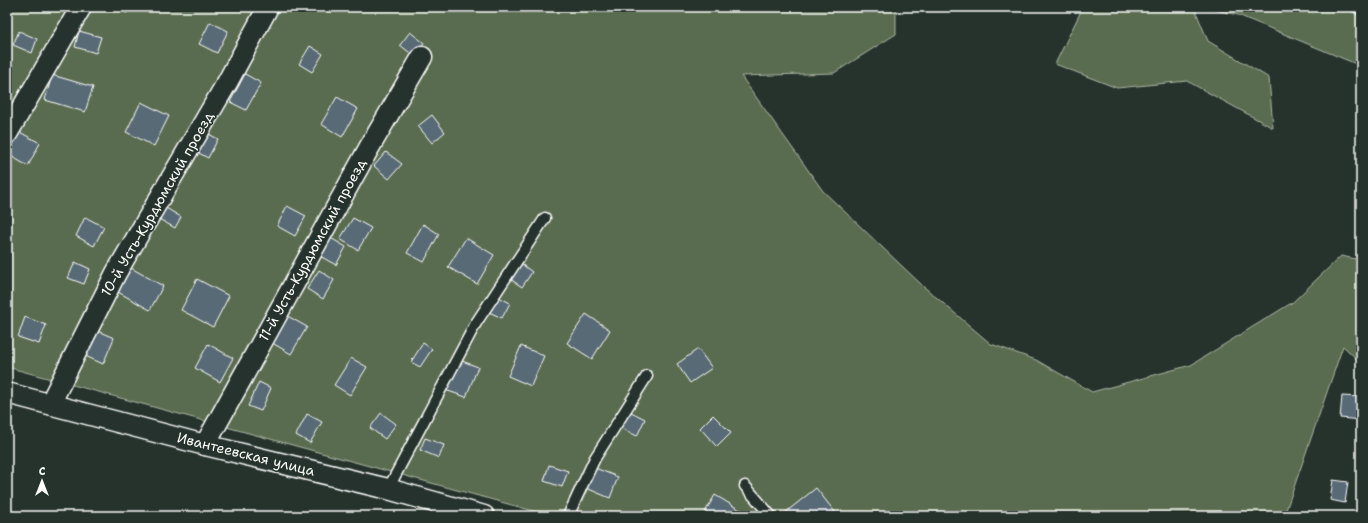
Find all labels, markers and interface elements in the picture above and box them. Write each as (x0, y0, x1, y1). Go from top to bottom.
street label: 10-й Усть-Курдюмский проезд (97, 108, 217, 300)
street label: 11-й Усть-Курдюмский проезд (254, 155, 370, 344)
street label: Ивантеевская улица (175, 428, 317, 480)
north arrow (22, 461, 62, 501)
text: С (39, 464, 46, 479)

